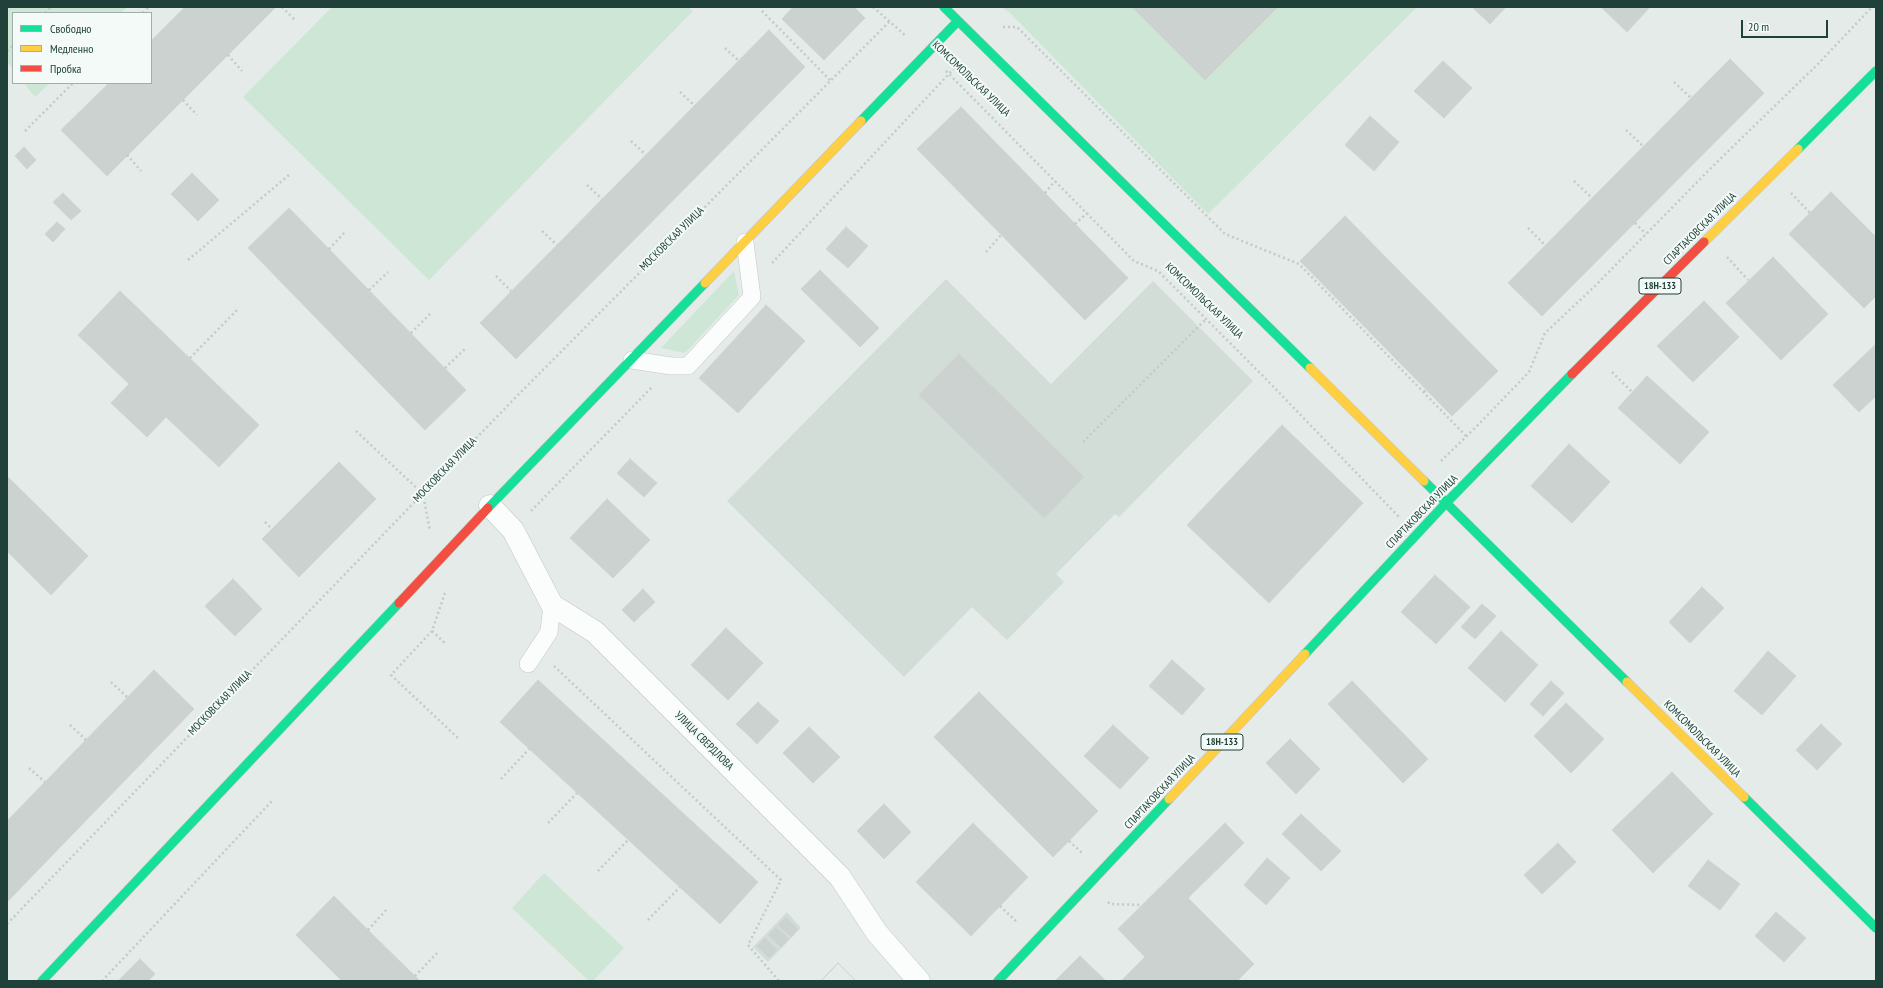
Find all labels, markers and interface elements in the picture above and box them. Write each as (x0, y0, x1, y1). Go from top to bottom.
legend (12, 12, 152, 84)
scale bar (1743, 12, 1830, 38)
text: 20 m (1748, 19, 1769, 34)
text: Свободно (50, 21, 92, 36)
street label: КОМСОМОЛЬСКАЯ УЛИЦА (929, 38, 1013, 120)
text: Медленно (50, 41, 93, 56)
text: Пробка (50, 61, 81, 76)
street label: СПАРТАКОВСКАЯ УЛИЦА (1661, 190, 1739, 268)
street label: МОСКОВСКАЯ УЛИЦА (637, 204, 707, 274)
street label: КОМСОМОЛЬСКАЯ УЛИЦА (1162, 260, 1246, 342)
road number: 18Н-133 (1639, 278, 1681, 294)
street label: МОСКОВСКАЯ УЛИЦА (411, 435, 479, 505)
street label: СПАРТАКОВСКАЯ УЛИЦА (1383, 472, 1461, 552)
street label: МОСКОВСКАЯ УЛИЦА (186, 668, 254, 738)
street label: КОМСОМОЛЬСКАЯ УЛИЦА (1661, 698, 1743, 780)
street label: УЛИЦА СВЕРДЛОВА (672, 709, 736, 773)
road number: 18Н-133 (1201, 734, 1243, 750)
street label: СПАРТАКОВСКАЯ УЛИЦА (1122, 752, 1198, 832)

